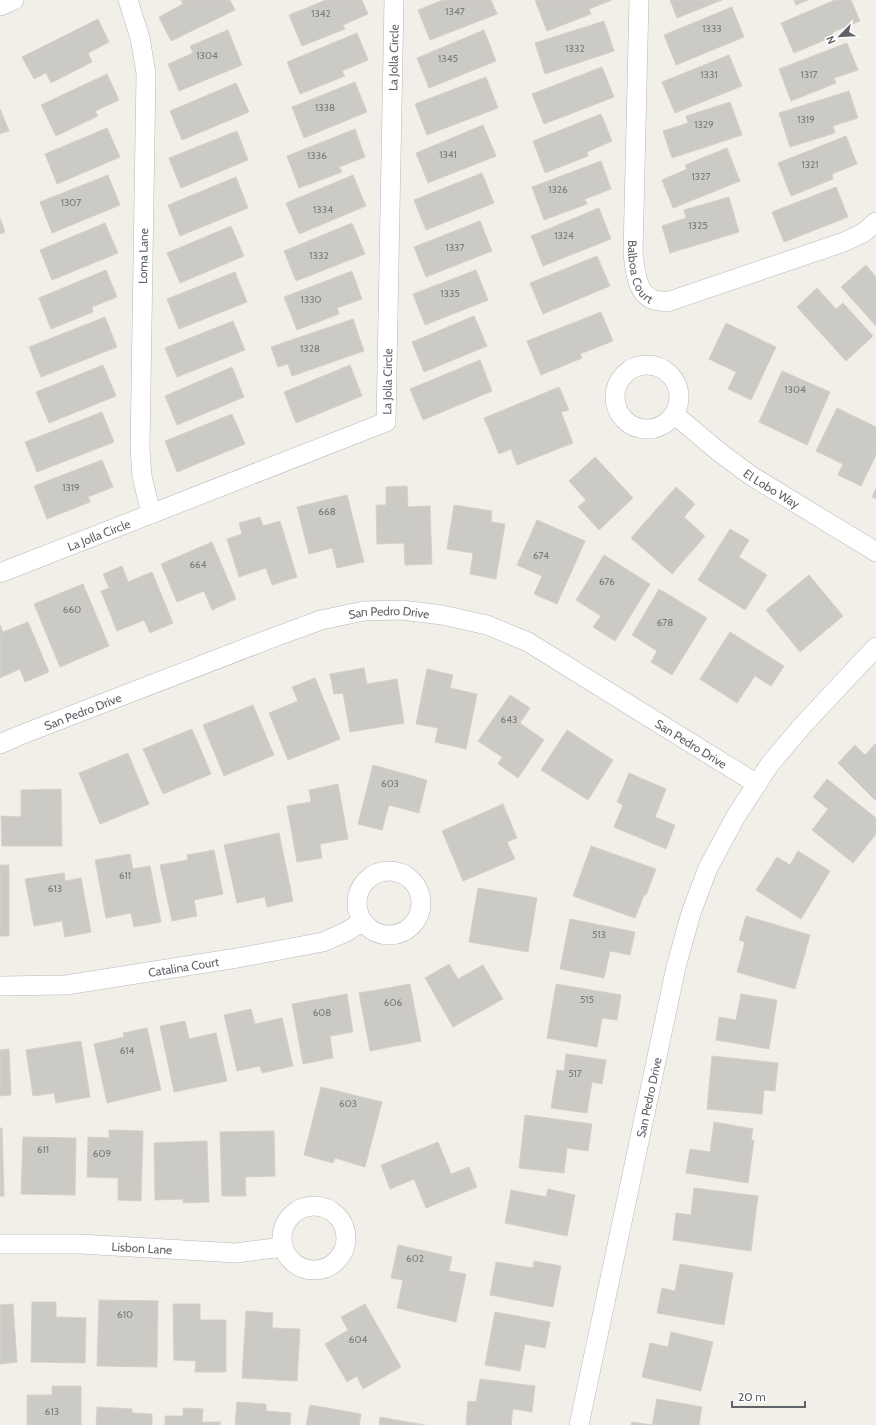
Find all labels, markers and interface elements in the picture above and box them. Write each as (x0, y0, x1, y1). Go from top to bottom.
house number: 1347 (445, 5, 465, 18)
house number: 1342 (311, 7, 331, 20)
north arrow (820, 16, 860, 56)
house number: 1333 (702, 22, 722, 35)
street label: La Jolla Circle (385, 24, 401, 91)
text: N (823, 34, 839, 46)
house number: 1332 (565, 42, 585, 55)
house number: 1304 (196, 49, 218, 62)
house number: 1345 (438, 52, 458, 65)
house number: 1331 (700, 68, 718, 81)
house number: 1317 (801, 68, 817, 81)
house number: 1338 (315, 101, 335, 114)
house number: 1319 (797, 113, 815, 126)
house number: 1329 (694, 118, 714, 131)
house number: 1341 (439, 148, 457, 161)
house number: 1336 (307, 149, 327, 162)
house number: 1321 (801, 158, 819, 171)
house number: 1327 (692, 170, 710, 183)
house number: 1326 (548, 183, 568, 196)
house number: 1307 (61, 196, 81, 209)
house number: 1334 (313, 203, 333, 216)
house number: 1325 (688, 219, 708, 232)
street label: Loma Lane (135, 228, 151, 284)
house number: 1324 (554, 229, 574, 242)
street label: Balboa Court (625, 240, 656, 306)
house number: 1337 (445, 241, 465, 254)
house number: 1332 (309, 249, 329, 262)
house number: 1335 (440, 287, 460, 300)
house number: 1330 (300, 293, 322, 306)
house number: 1328 (300, 342, 320, 355)
street label: La Jolla Circle (379, 348, 395, 415)
house number: 1304 (784, 383, 806, 396)
street label: El Lobo Way (741, 465, 803, 511)
house number: 1319 (62, 481, 80, 494)
house number: 668 (318, 505, 336, 518)
street label: La Jolla Circle (65, 515, 132, 553)
house number: 674 (533, 549, 549, 562)
house number: 664 (189, 558, 207, 571)
house number: 676 (599, 575, 615, 588)
street label: San Pedro Drive (347, 602, 430, 622)
house number: 660 (63, 603, 81, 616)
house number: 678 (657, 616, 673, 629)
street label: San Pedro Drive (42, 689, 123, 733)
house number: 643 (501, 713, 517, 726)
street label: San Pedro Drive (653, 715, 730, 771)
house number: 603 (381, 777, 399, 790)
house number: 611 (119, 869, 131, 882)
house number: 613 (48, 882, 62, 895)
house number: 513 (592, 928, 606, 941)
street label: Catalina Court (147, 953, 220, 979)
house number: 515 (580, 993, 594, 1006)
house number: 606 (384, 996, 402, 1009)
house number: 608 (313, 1006, 331, 1019)
house number: 614 (120, 1044, 135, 1057)
street label: San Pedro Drive (633, 1056, 664, 1139)
house number: 517 (568, 1067, 582, 1080)
house number: 603 (339, 1097, 357, 1110)
house number: 611 (37, 1143, 49, 1156)
house number: 609 (93, 1147, 111, 1160)
street label: Lisbon Lane (111, 1238, 173, 1257)
house number: 602 (406, 1252, 424, 1265)
house number: 610 (117, 1308, 133, 1321)
house number: 604 (349, 1333, 367, 1346)
scale bar (732, 1383, 805, 1409)
text: 20 m (738, 1389, 766, 1404)
house number: 613 (45, 1405, 59, 1418)

